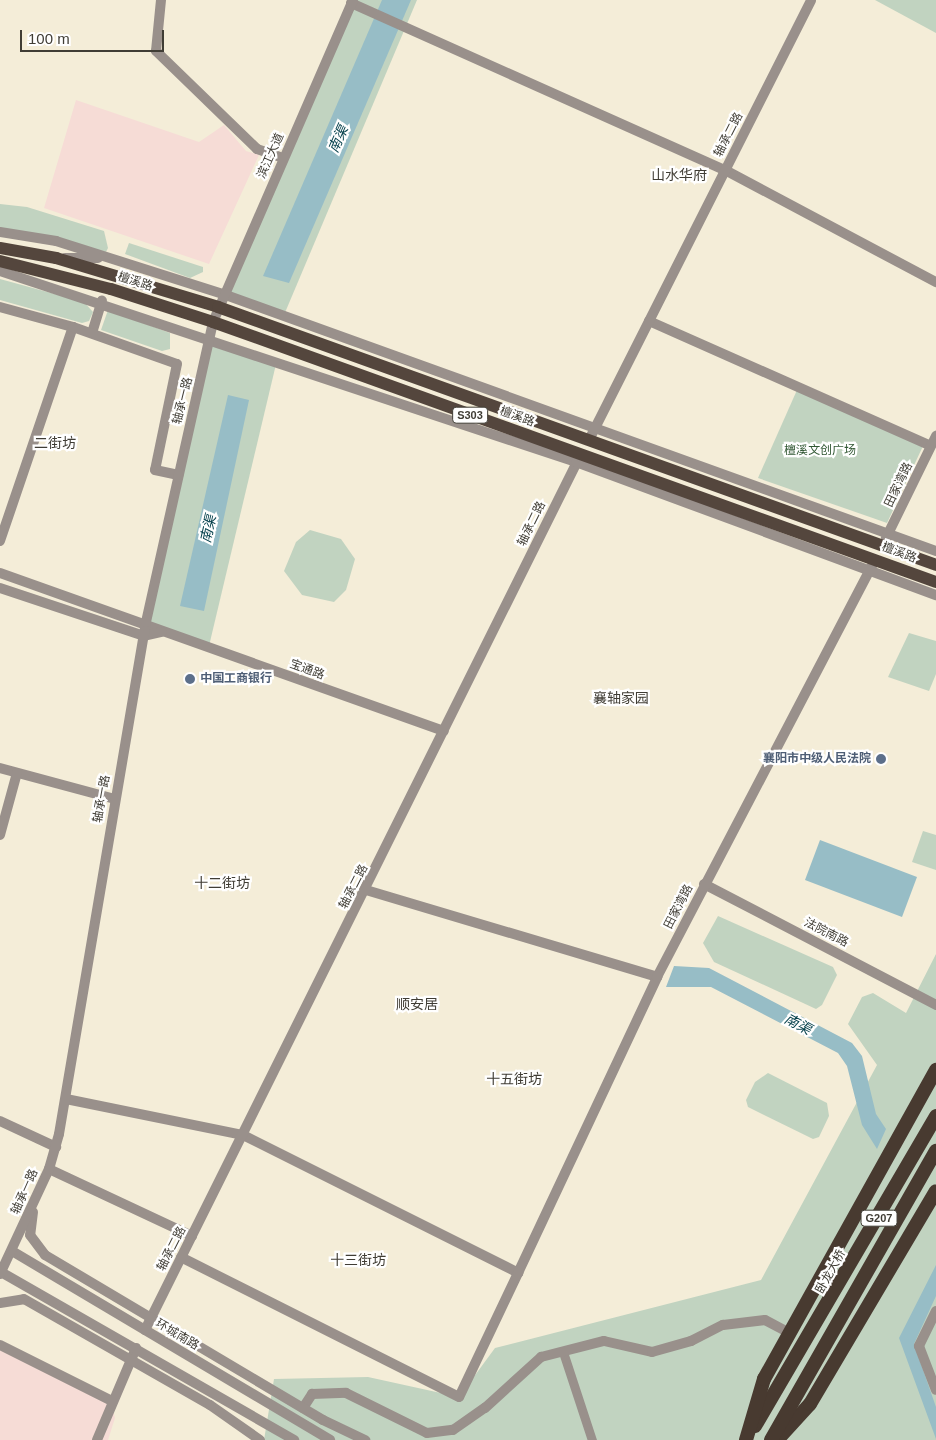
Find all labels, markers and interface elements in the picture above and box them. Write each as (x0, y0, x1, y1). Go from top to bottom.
scale bar (22, 20, 166, 52)
text: 100 m (28, 30, 70, 47)
street label: 轴承二路 (712, 110, 746, 160)
water label: 南渠 (325, 123, 351, 155)
street label: 滨江大道 (255, 131, 287, 181)
district label: 山水华府 (651, 167, 707, 183)
street label: 檀溪路 (116, 270, 154, 294)
street label: 轴承一路 (170, 376, 196, 426)
street label: 檀溪路 (498, 404, 536, 430)
road number: S303 (451, 406, 489, 424)
district label: 二街坊 (34, 435, 76, 451)
park label: 檀溪文创广场 (784, 444, 856, 458)
street label: 田家湾路 (882, 460, 916, 510)
street label: 轴承二路 (515, 499, 549, 549)
water label: 南渠 (197, 513, 219, 545)
street label: 檀溪路 (880, 540, 918, 566)
street label: 宝通路 (288, 657, 326, 683)
place label: 中国工商银行 (200, 672, 272, 686)
marker: 中国工商银行 (184, 673, 196, 685)
district label: 襄轴家园 (593, 690, 649, 706)
place label: 襄阳市中级人民法院 (763, 752, 871, 766)
marker: 襄阳市中级人民法院 (875, 753, 887, 765)
street label: 轴承一路 (91, 774, 113, 824)
street label: 轴承二路 (337, 862, 371, 912)
district label: 十二街坊 (194, 875, 250, 891)
street label: 田家湾路 (662, 882, 696, 932)
street label: 法院南路 (801, 916, 851, 950)
district label: 顺安居 (396, 996, 438, 1012)
water label: 南渠 (782, 1010, 814, 1038)
district label: 十五街坊 (486, 1071, 542, 1087)
street label: 轴承一路 (9, 1167, 41, 1217)
road number: G207 (860, 1210, 898, 1226)
street label: 轴承二路 (155, 1224, 189, 1274)
street label: 卧龙大桥 (813, 1248, 849, 1296)
district label: 十三街坊 (330, 1252, 386, 1268)
street label: 环城南路 (153, 1316, 201, 1354)

